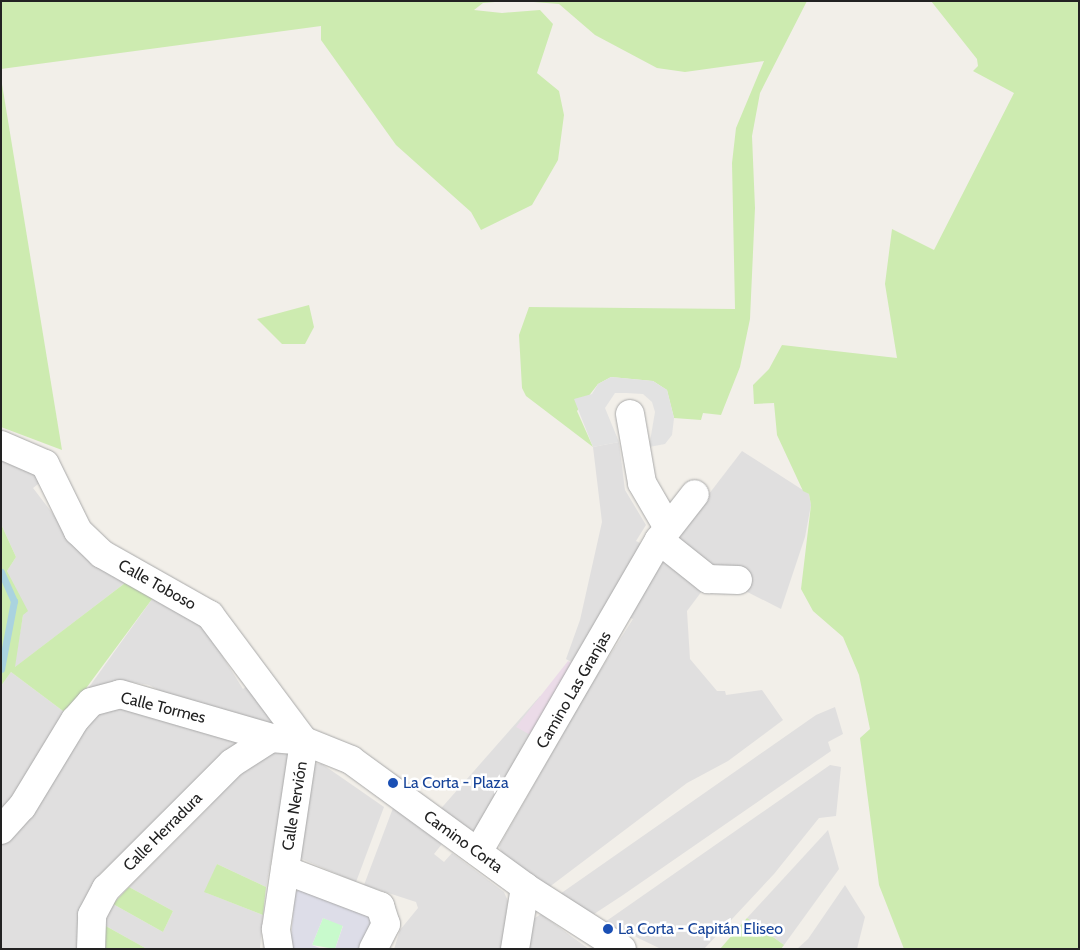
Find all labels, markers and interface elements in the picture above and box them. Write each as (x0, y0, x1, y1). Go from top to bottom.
street label: Calle Toboso (115, 556, 199, 614)
street label: Camino Las Granjas (533, 628, 615, 752)
street label: Calle Tormes (119, 688, 207, 728)
street label: Calle Nervión (278, 760, 312, 852)
place label: La Corta - Plaza (403, 773, 509, 793)
marker: La Corta - Plaza (387, 777, 399, 789)
street label: Calle Herradura (120, 789, 206, 875)
street label: Camino Corta (420, 807, 506, 877)
place label: La Corta - Capitán Eliseo (618, 919, 783, 939)
marker: La Corta - Capitán Eliseo (602, 923, 614, 935)

